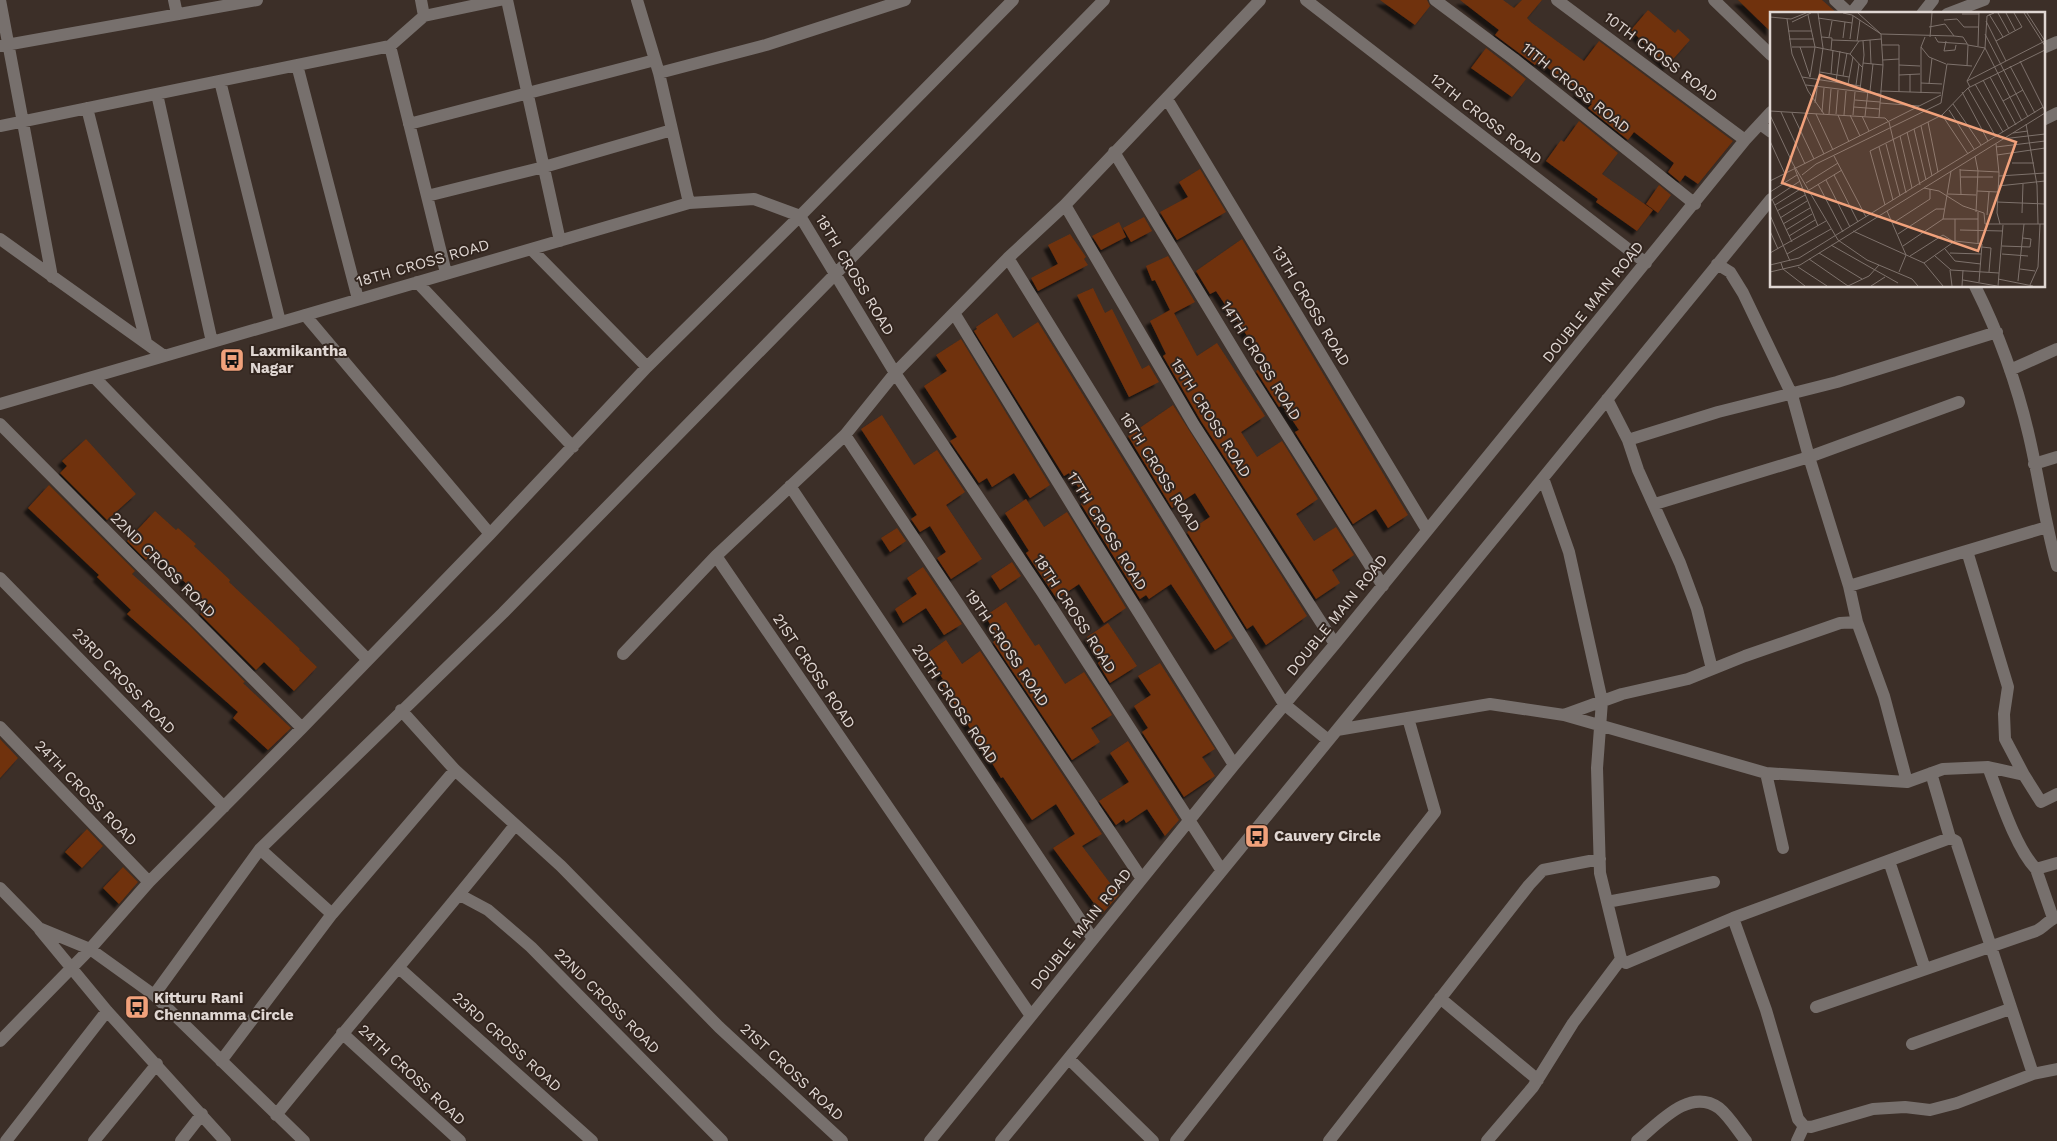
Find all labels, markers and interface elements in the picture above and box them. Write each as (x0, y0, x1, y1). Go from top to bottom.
street label: 10TH CROSS ROAD (1601, 8, 1721, 106)
inset map (1770, 12, 2044, 288)
street label: 11TH CROSS ROAD (1518, 39, 1634, 137)
street label: 12TH CROSS ROAD (1426, 70, 1546, 168)
street label: 18TH CROSS ROAD (812, 211, 898, 339)
street label: 18TH CROSS ROAD (354, 235, 492, 291)
street label: DOUBLE MAIN ROAD (1539, 238, 1647, 366)
street label: 13TH CROSS ROAD (1268, 243, 1354, 369)
street label: 14TH CROSS ROAD (1217, 298, 1305, 424)
place label: Laxmikantha Nagar (250, 342, 347, 377)
bus stop icon: Laxmikantha Nagar (219, 347, 245, 373)
street label: 15TH CROSS ROAD (1167, 355, 1255, 481)
street label: 16TH CROSS ROAD (1116, 409, 1204, 535)
street label: 17TH CROSS ROAD (1063, 468, 1151, 594)
street label: 22ND CROSS ROAD (107, 509, 219, 621)
street label: 18TH CROSS ROAD (1030, 551, 1120, 677)
street label: DOUBLE MAIN ROAD (1283, 551, 1391, 679)
street label: 19TH CROSS ROAD (961, 586, 1053, 710)
street label: 21ST CROSS ROAD (769, 610, 859, 732)
street label: 23RD CROSS ROAD (69, 624, 179, 738)
street label: 20TH CROSS ROAD (908, 641, 1002, 767)
street label: 24TH CROSS ROAD (31, 737, 141, 849)
bus stop icon: Cauvery Circle (1244, 823, 1270, 849)
place label: Cauvery Circle (1274, 827, 1381, 845)
street label: DOUBLE MAIN ROAD (1027, 865, 1135, 993)
street label: 22ND CROSS ROAD (551, 945, 663, 1057)
street label: 23RD CROSS ROAD (449, 988, 565, 1096)
place label: Kitturu Rani Chennamma Circle (154, 989, 294, 1024)
bus stop icon: Kitturu Rani Chennamma Circle (124, 994, 150, 1020)
street label: 21ST CROSS ROAD (737, 1019, 847, 1125)
street label: 24TH CROSS ROAD (355, 1021, 469, 1129)

